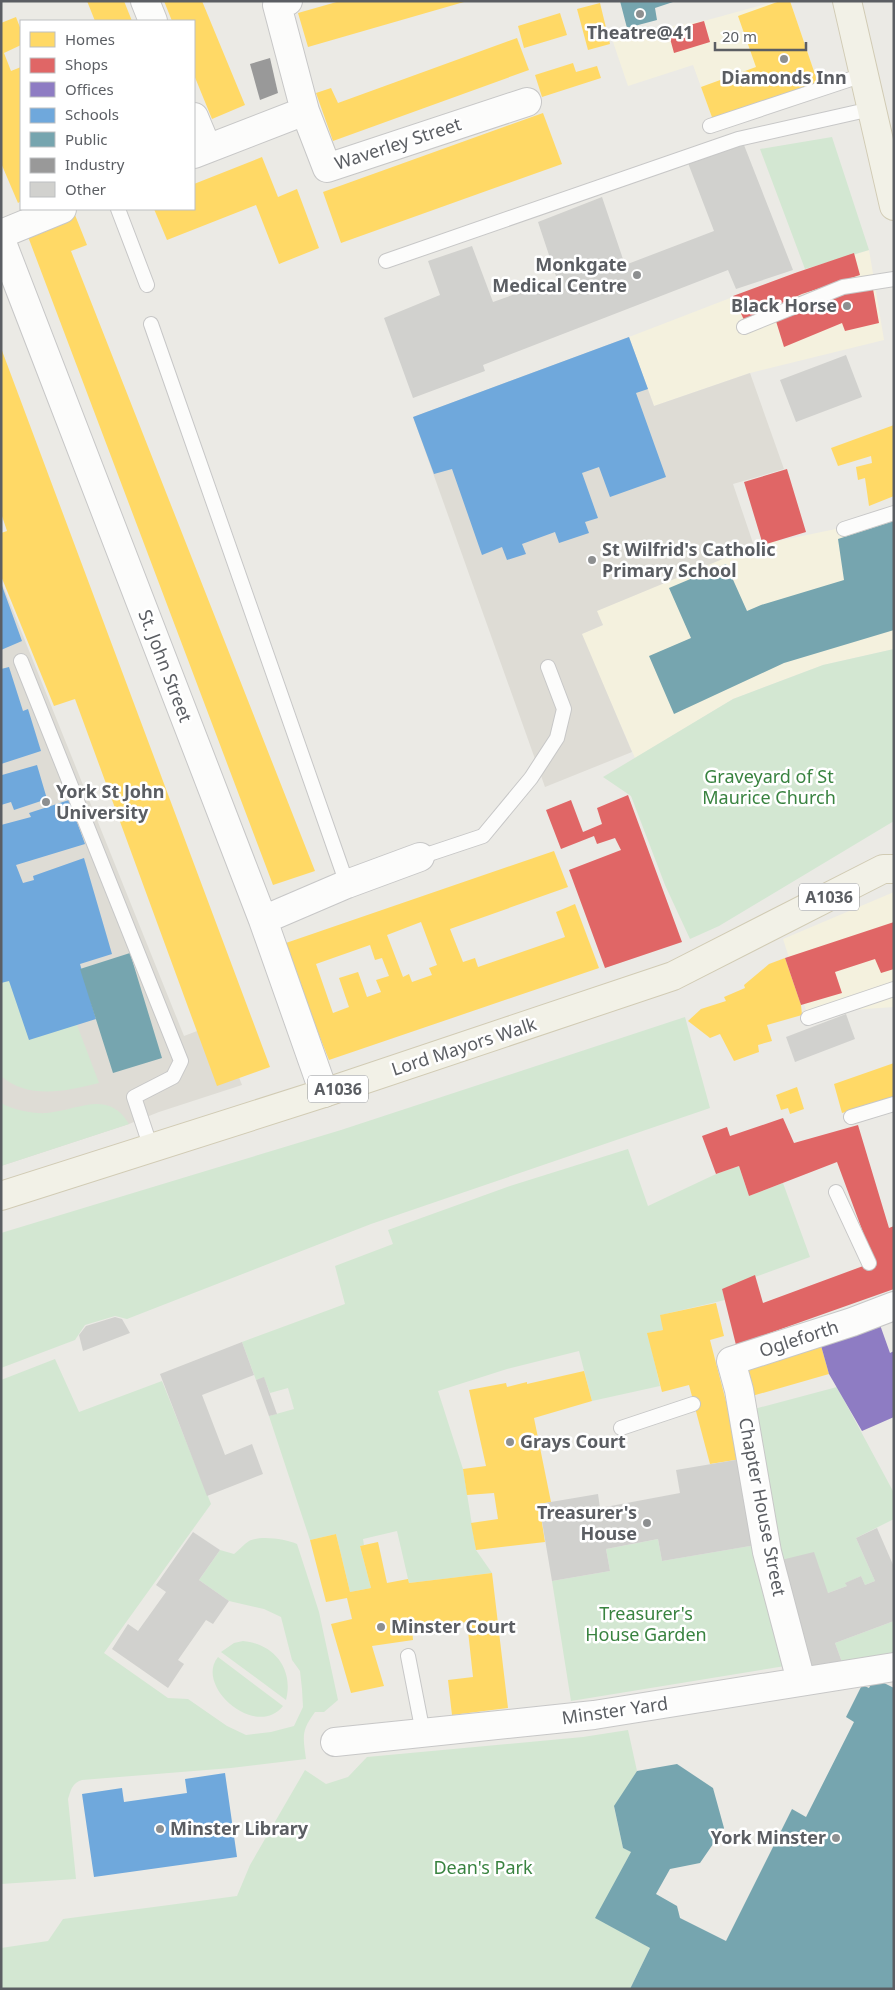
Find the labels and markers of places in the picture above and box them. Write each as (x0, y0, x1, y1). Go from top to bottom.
marker: Theatre@41 (634, 8, 646, 20)
place label: Theatre@41 (587, 20, 693, 44)
marker: Diamonds Inn (778, 53, 790, 65)
place label: Diamonds Inn (721, 65, 847, 89)
place label: Monkgate Medical Centre (492, 252, 627, 297)
marker: Monkgate Medical Centre (631, 269, 643, 281)
place label: Black Horse (731, 293, 837, 317)
marker: Black Horse (841, 300, 853, 312)
place label: St Wilfrid's Catholic Primary School (602, 537, 775, 582)
marker: St Wilfrid's Catholic Primary School (586, 554, 598, 566)
place label: York St John University (56, 779, 165, 824)
marker: York St John University (40, 796, 52, 808)
place label: Grays Court (520, 1429, 626, 1453)
marker: Grays Court (504, 1436, 516, 1448)
place label: Treasurer's House (537, 1500, 637, 1545)
marker: Treasurer's House (641, 1517, 653, 1529)
place label: Minster Court (391, 1614, 516, 1638)
marker: Minster Court (375, 1621, 387, 1633)
place label: Minster Library (170, 1816, 309, 1840)
marker: Minster Library (154, 1823, 166, 1835)
place label: York Minster (711, 1825, 826, 1849)
marker: York Minster (830, 1832, 842, 1844)

